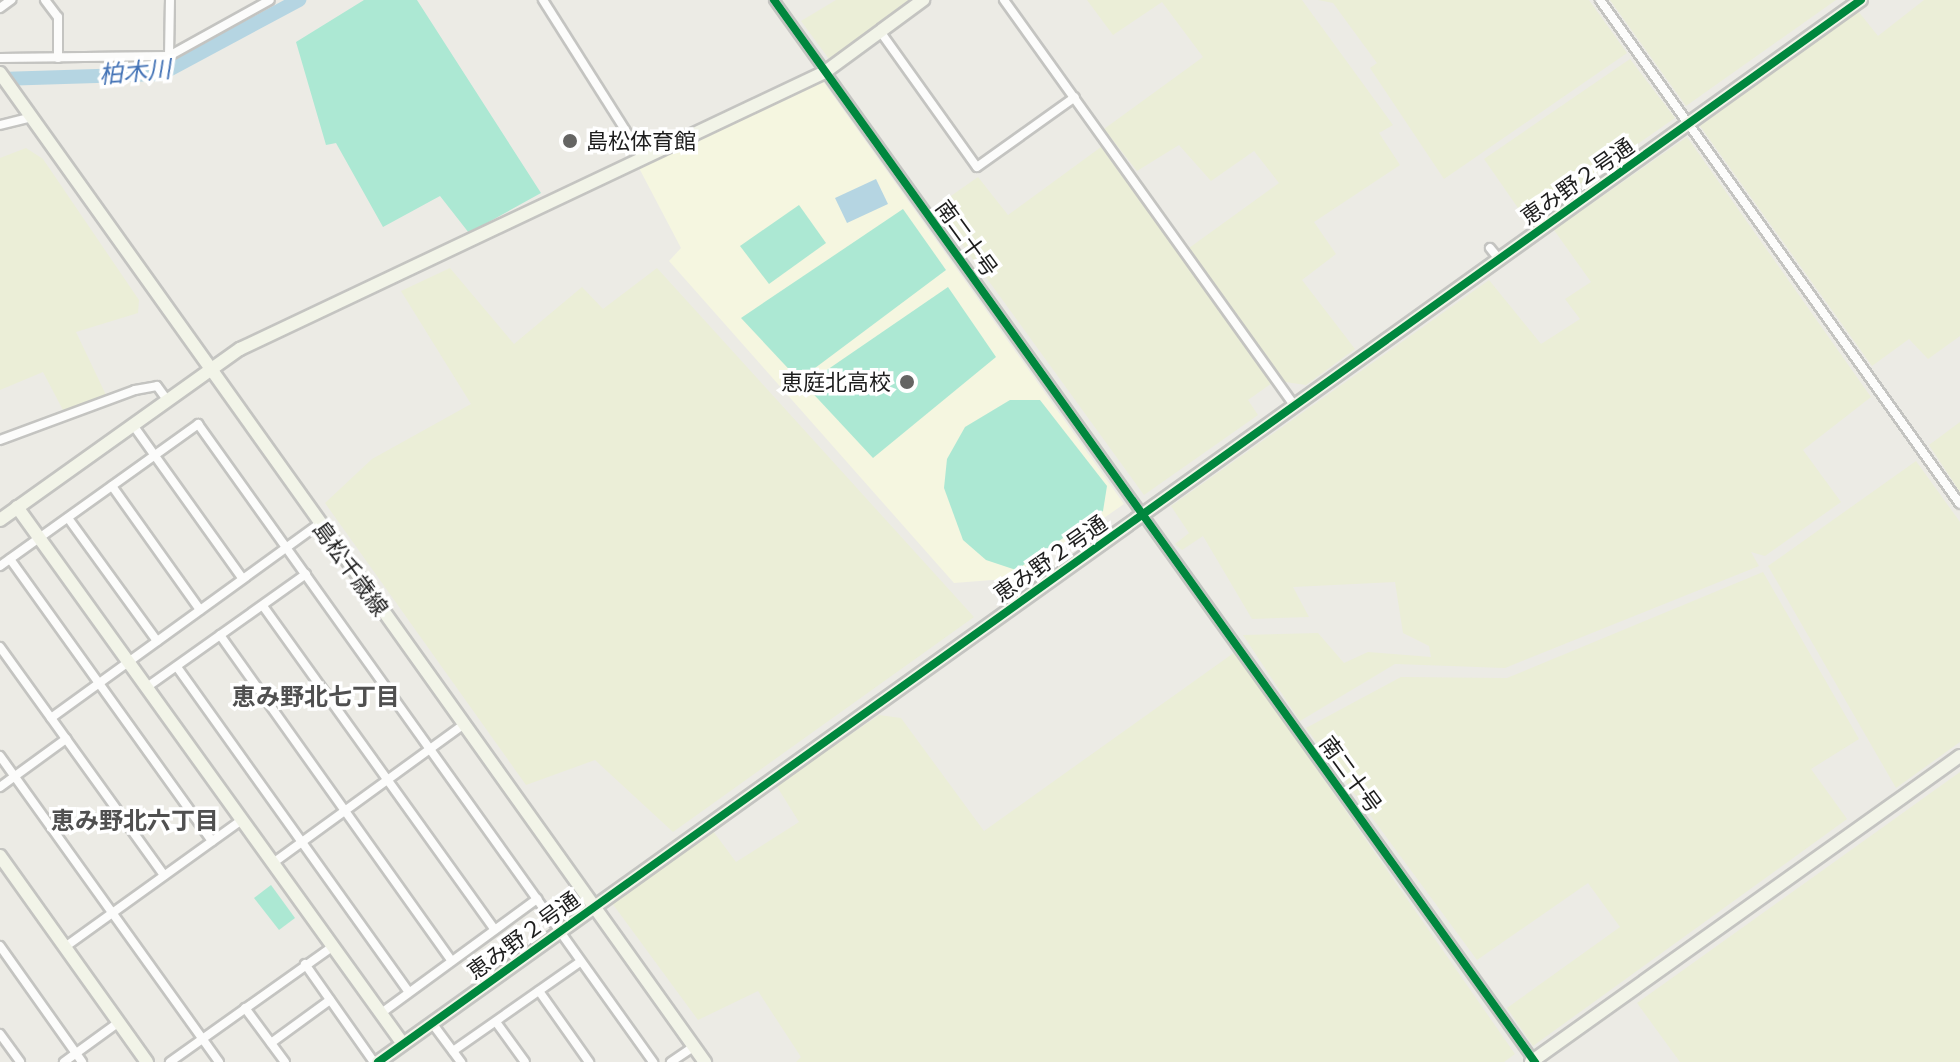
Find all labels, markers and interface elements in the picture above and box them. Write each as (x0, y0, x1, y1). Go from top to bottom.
water label: 柏木川 (98, 55, 172, 89)
place label: 島松体育館 (586, 128, 696, 154)
marker: 島松体育館 (561, 132, 579, 150)
street label: 恵み野２号通 (1515, 132, 1639, 230)
street label: 南二十号 (930, 195, 1004, 281)
place label: 恵庭北高校 (781, 369, 891, 395)
marker: 恵庭北高校 (898, 373, 916, 391)
street label: 恵み野２号通 (988, 509, 1112, 607)
street label: 島松千歳線 (308, 516, 394, 620)
district label: 恵み野北七丁目 (232, 683, 400, 711)
street label: 南二十号 (1314, 731, 1388, 817)
district label: 恵み野北六丁目 (51, 807, 219, 835)
street label: 恵み野２号通 (462, 886, 584, 984)

